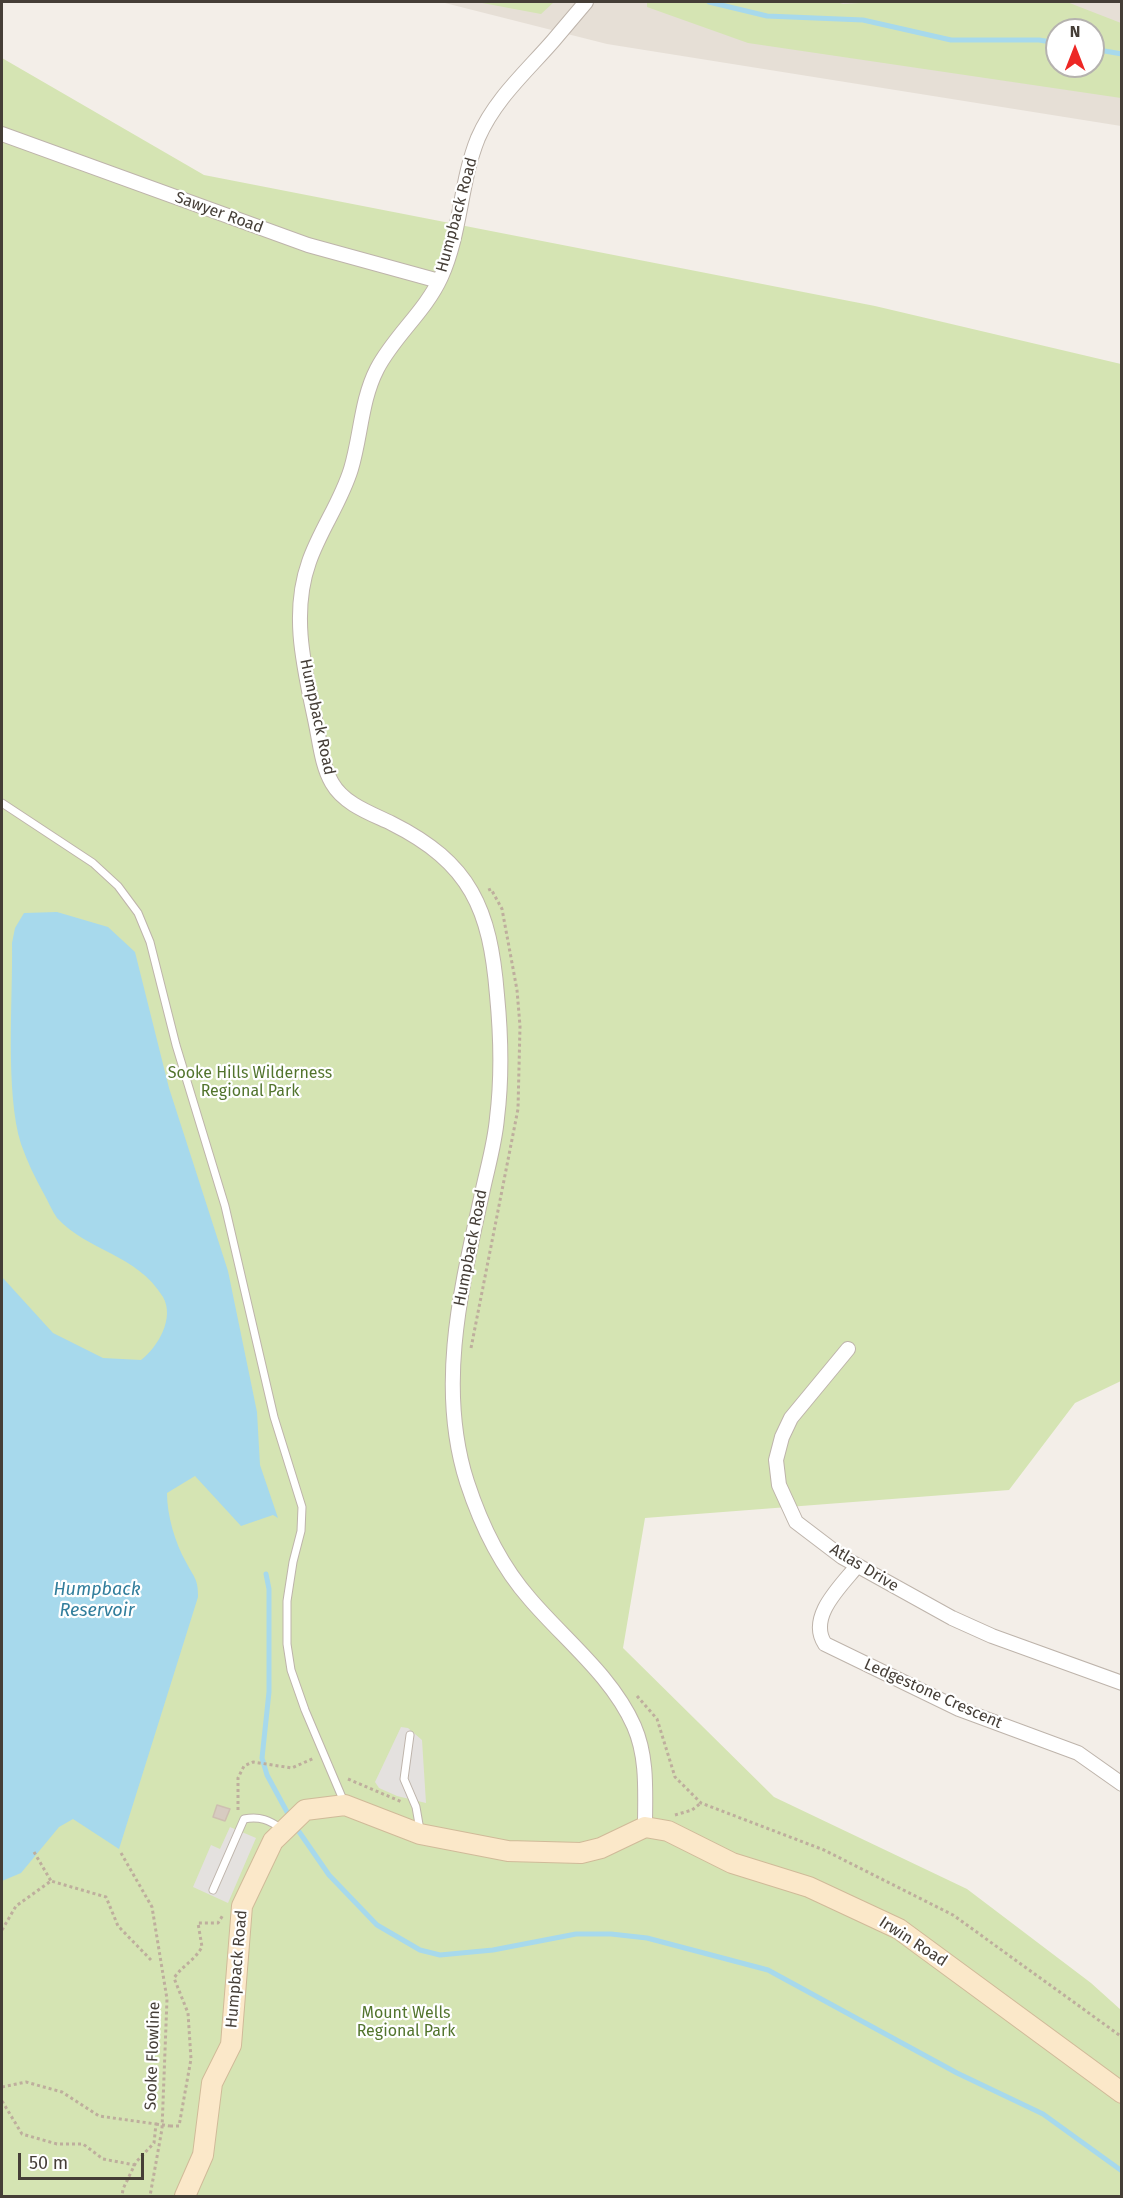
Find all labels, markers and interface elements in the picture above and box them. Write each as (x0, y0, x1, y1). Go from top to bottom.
north arrow (1045, 18, 1105, 78)
text: N (1070, 22, 1080, 41)
street label: Humpback Road (432, 155, 482, 275)
street label: Sawyer Road (172, 188, 266, 238)
street label: Humpback Road (295, 657, 339, 777)
park label: Sooke Hills Wilderness Regional Park (168, 1064, 332, 1102)
street label: Humpback Road (450, 1188, 492, 1308)
street label: Atlas Drive (826, 1540, 902, 1596)
water label: Humpback Reservoir (53, 1579, 141, 1622)
street label: Ledgestone Crescent (861, 1655, 1005, 1733)
street label: Humpback Road (222, 1909, 252, 2029)
street label: Irwin Road (875, 1913, 951, 1971)
street label: Sooke Flowline (142, 2001, 164, 2111)
park label: Mount Wells Regional Park (357, 2004, 455, 2042)
scale bar (21, 2141, 147, 2179)
text: 50 m (29, 2152, 68, 2174)

